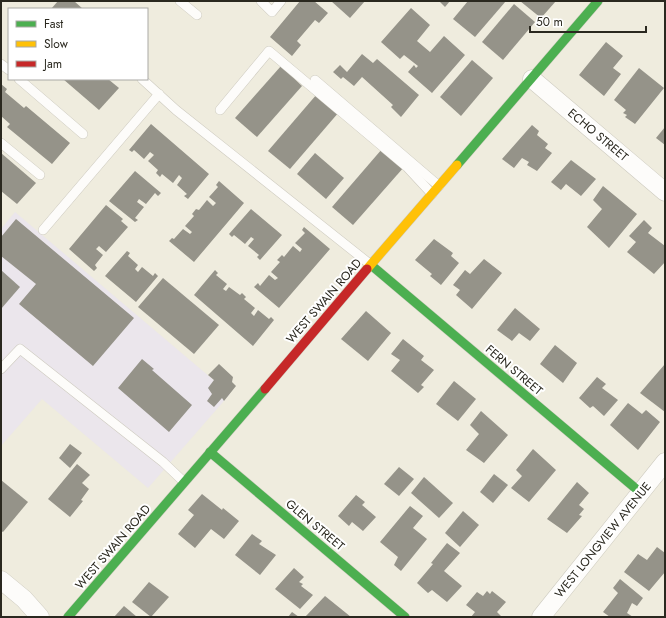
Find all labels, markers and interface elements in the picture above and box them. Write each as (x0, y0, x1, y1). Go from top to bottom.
legend (8, 8, 148, 80)
scale bar (530, 8, 646, 34)
text: 50 m (536, 13, 563, 31)
text: Fast (44, 15, 63, 33)
text: Slow (44, 35, 69, 53)
text: Jam (42, 55, 62, 73)
street label: ECHO STREET (564, 104, 633, 166)
street label: WEST SWAIN ROAD (282, 255, 366, 347)
street label: FERN STREET (481, 341, 547, 400)
street label: WEST LONGVIEW AVENUE (551, 478, 655, 602)
street label: GLEN STREET (282, 495, 349, 555)
street label: WEST SWAIN ROAD (71, 501, 155, 593)

